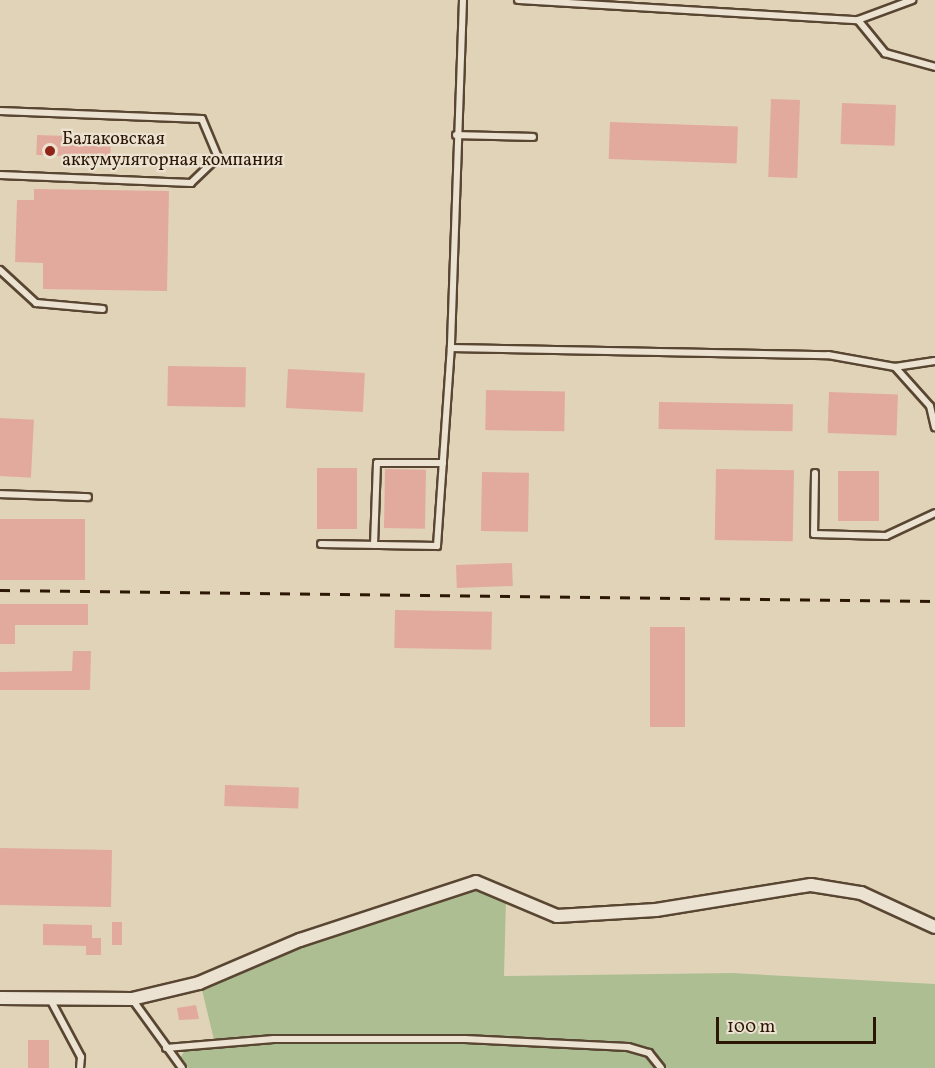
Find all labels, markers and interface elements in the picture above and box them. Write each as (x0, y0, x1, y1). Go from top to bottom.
place label: Балаковская аккумуляторная компания (62, 130, 283, 172)
marker: Балаковская аккумуляторная компания (43, 144, 57, 158)
scale bar (719, 1005, 880, 1043)
text: 100 m (727, 1015, 776, 1040)

